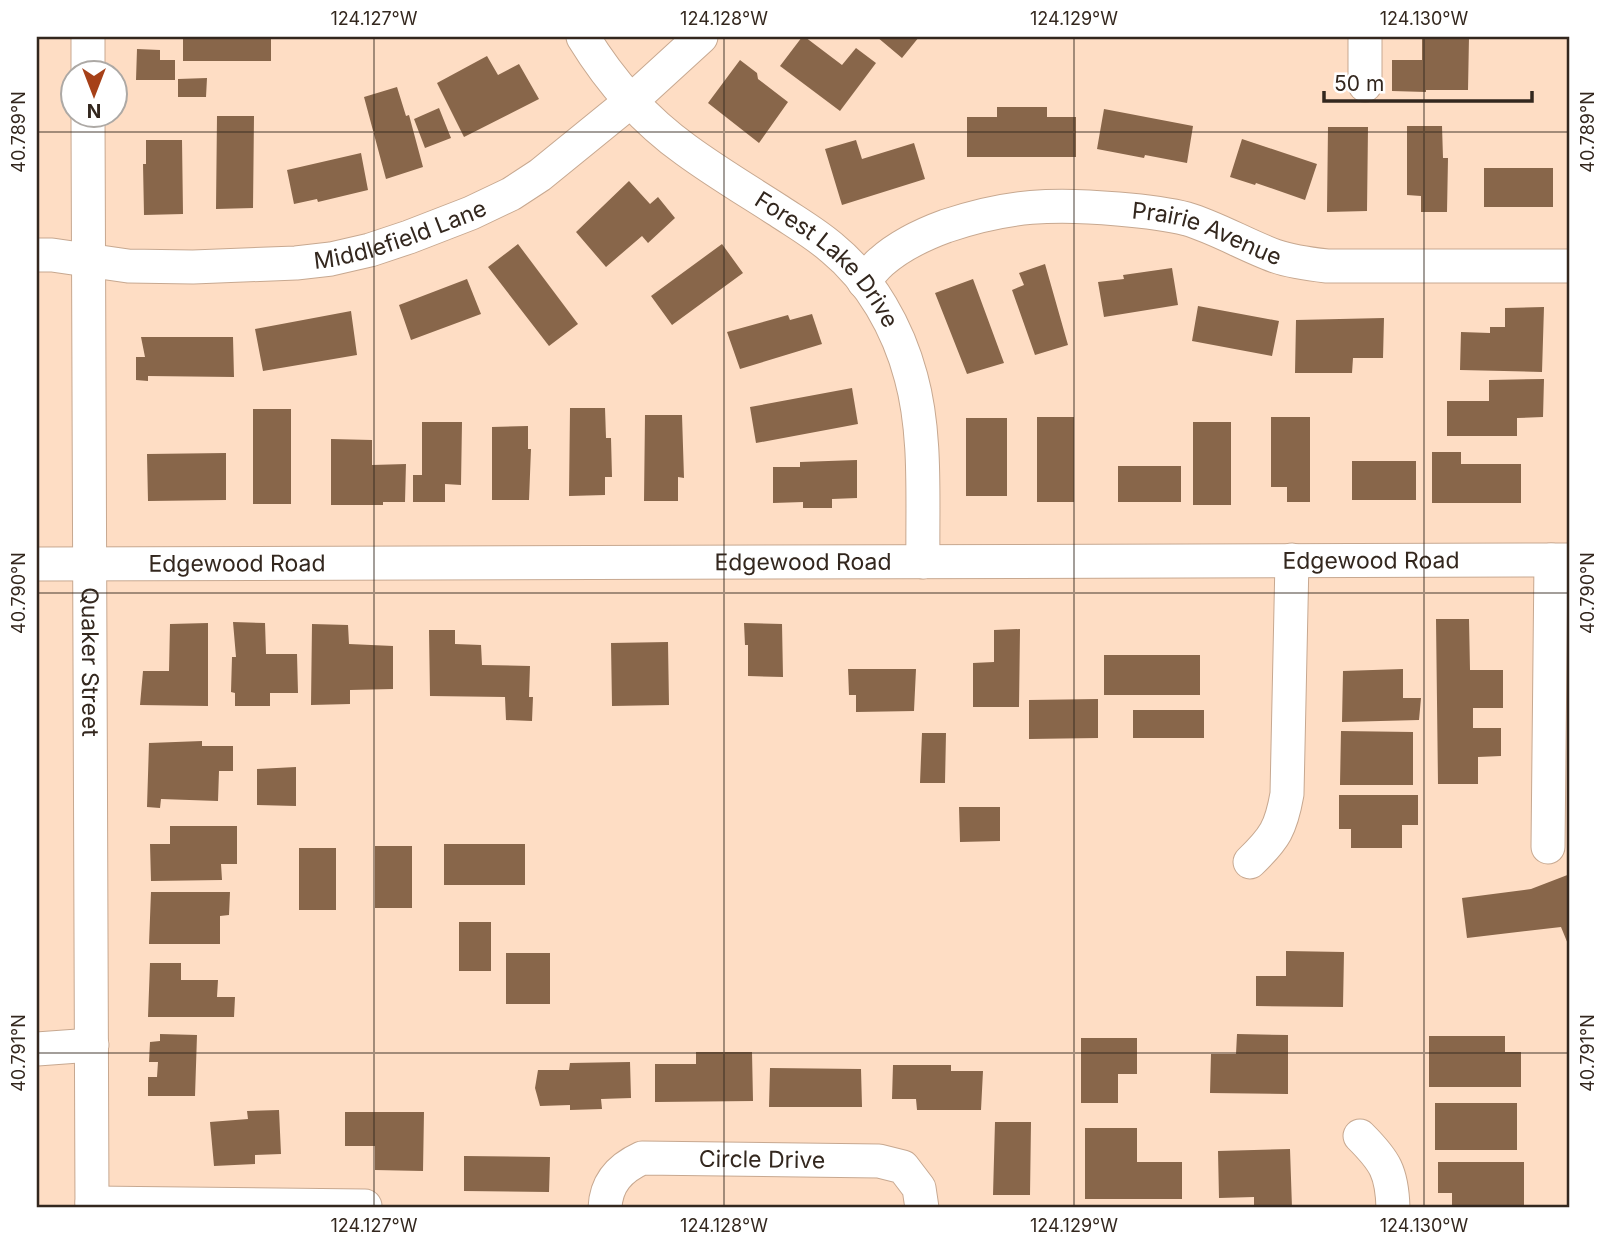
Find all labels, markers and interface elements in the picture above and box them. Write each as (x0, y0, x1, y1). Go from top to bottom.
text: 124.127°W (330, 8, 418, 29)
text: 124.128°W (680, 8, 768, 29)
text: 124.129°W (1030, 8, 1118, 29)
text: 124.130°W (1380, 8, 1468, 29)
north arrow (60, 60, 130, 130)
scale bar (1324, 60, 1532, 104)
text: 50 m (1334, 71, 1384, 96)
text: 40.789°N (8, 91, 29, 173)
text: 40.789°N (1577, 91, 1598, 173)
text: N (87, 99, 101, 122)
street label: Forest Lake Drive (750, 185, 904, 332)
street label: Middlefield Lane (312, 194, 491, 275)
street label: Prairie Avenue (1131, 196, 1285, 271)
street label: Edgewood Road (1282, 546, 1460, 575)
street label: Edgewood Road (714, 548, 892, 576)
street label: Edgewood Road (148, 549, 326, 578)
text: 40.790°N (8, 552, 29, 634)
text: 40.790°N (1577, 552, 1598, 634)
street label: Quaker Street (76, 587, 104, 737)
text: 40.791°N (8, 1014, 29, 1092)
text: 40.791°N (1577, 1014, 1598, 1092)
street label: Circle Drive (699, 1145, 825, 1174)
text: 124.127°W (330, 1215, 418, 1236)
text: 124.128°W (680, 1215, 768, 1236)
text: 124.129°W (1030, 1215, 1118, 1236)
text: 124.130°W (1380, 1215, 1468, 1236)

